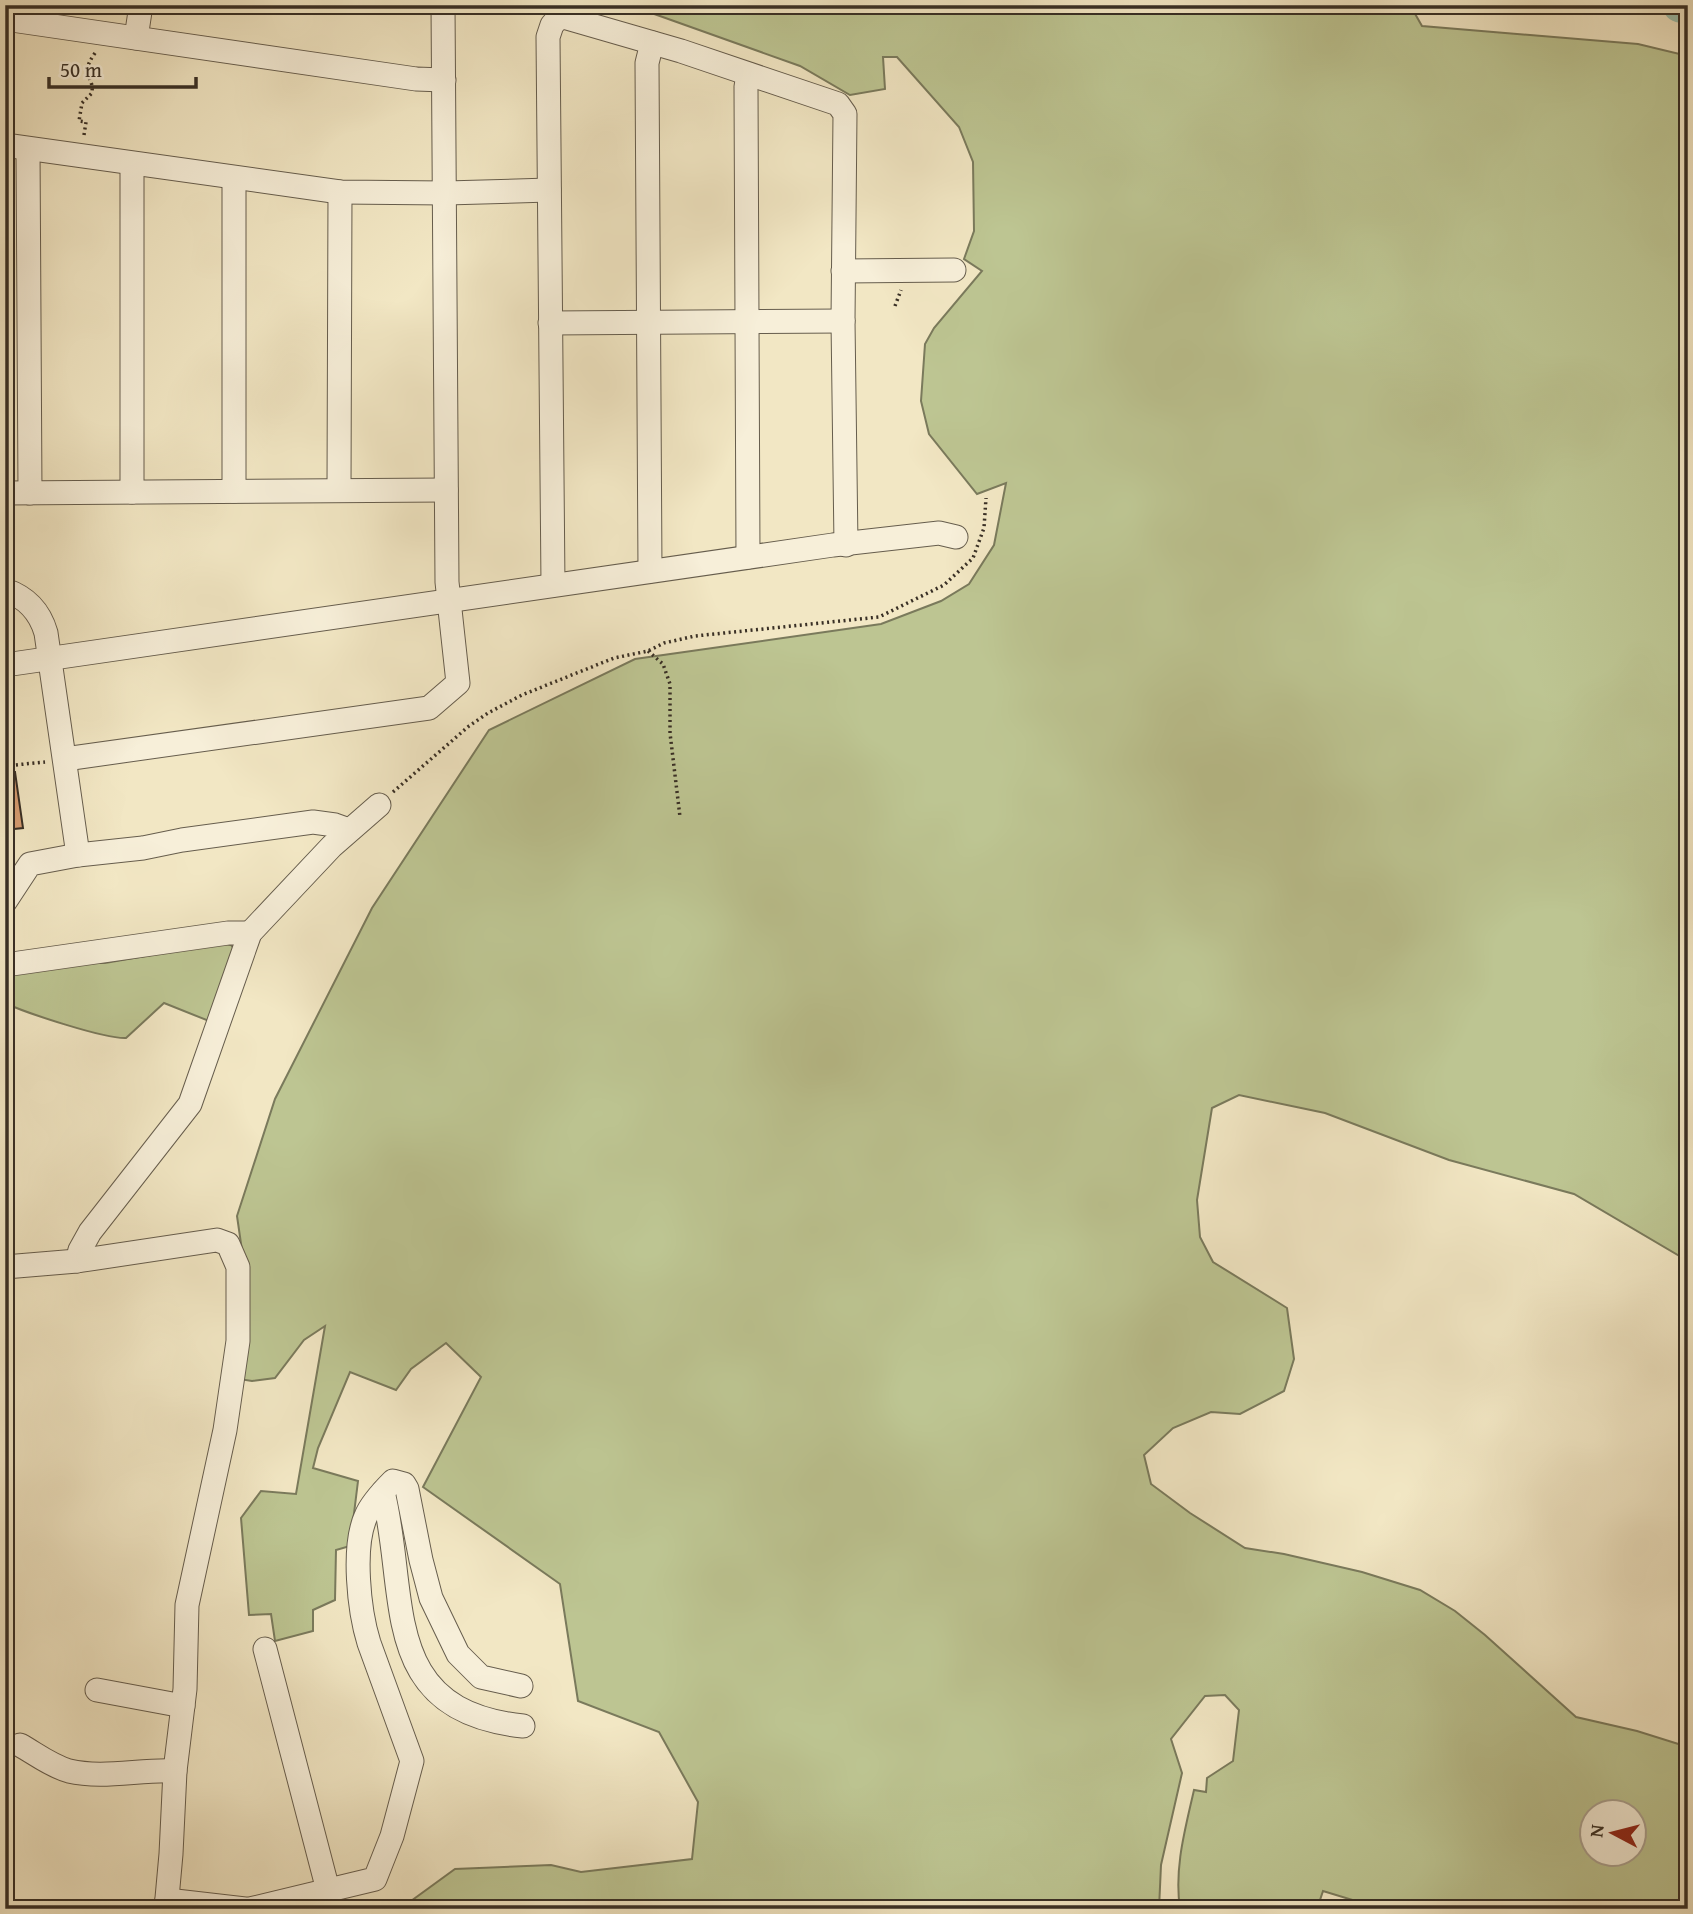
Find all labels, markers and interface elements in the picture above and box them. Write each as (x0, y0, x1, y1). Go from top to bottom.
scale bar (49, 46, 196, 90)
text: 50 m (60, 54, 102, 85)
north arrow (1578, 1798, 1648, 1868)
text: N (1581, 1823, 1611, 1839)

